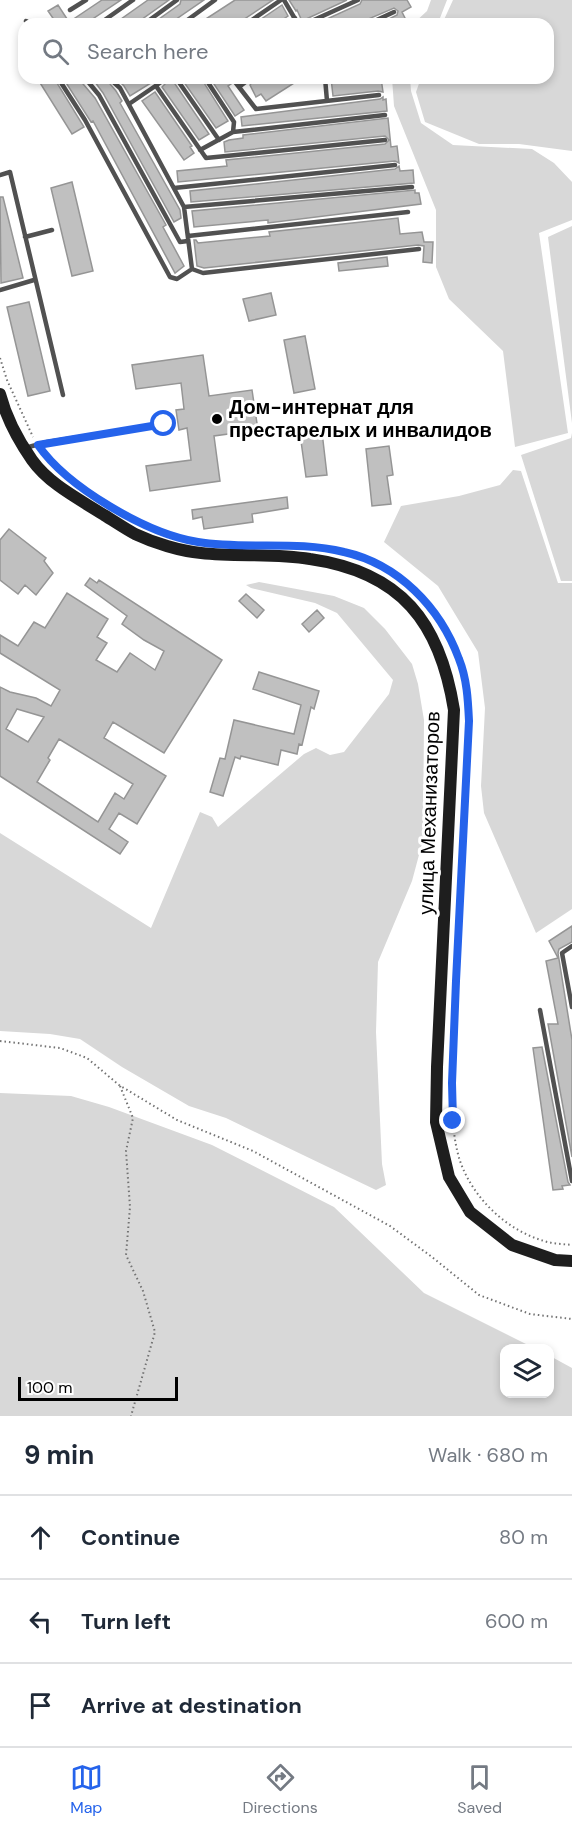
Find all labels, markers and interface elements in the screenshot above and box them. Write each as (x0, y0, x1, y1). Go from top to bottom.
search box (18, 18, 554, 84)
icon: search (39, 35, 72, 68)
text: Search here (87, 37, 208, 66)
place label: Дом-интернат для престарелых и инвалидов (229, 394, 492, 443)
route start (150, 410, 176, 436)
marker: Дом-интернат для престарелых и инвалидов (210, 412, 224, 426)
street label: улица Механизаторов (412, 711, 446, 915)
route end (439, 1107, 465, 1133)
map controls (500, 1344, 554, 1398)
button: layers (500, 1344, 554, 1398)
scale bar (18, 1374, 178, 1402)
text: 100 m (27, 1377, 72, 1398)
text: 9 min (24, 1438, 94, 1472)
text: Walk · 680 m (428, 1442, 548, 1468)
icon: ahead (24, 1521, 57, 1554)
text: Continue (81, 1523, 180, 1552)
text: 80 m (499, 1524, 548, 1550)
icon: left (24, 1605, 57, 1638)
text: Turn left (81, 1607, 171, 1636)
text: 600 m (485, 1608, 548, 1634)
icon: arrive (24, 1689, 57, 1722)
text: Arrive at destination (81, 1691, 302, 1720)
tab: Map (70, 1761, 103, 1818)
tab: Directions (242, 1761, 318, 1818)
tab: Saved (457, 1761, 502, 1818)

